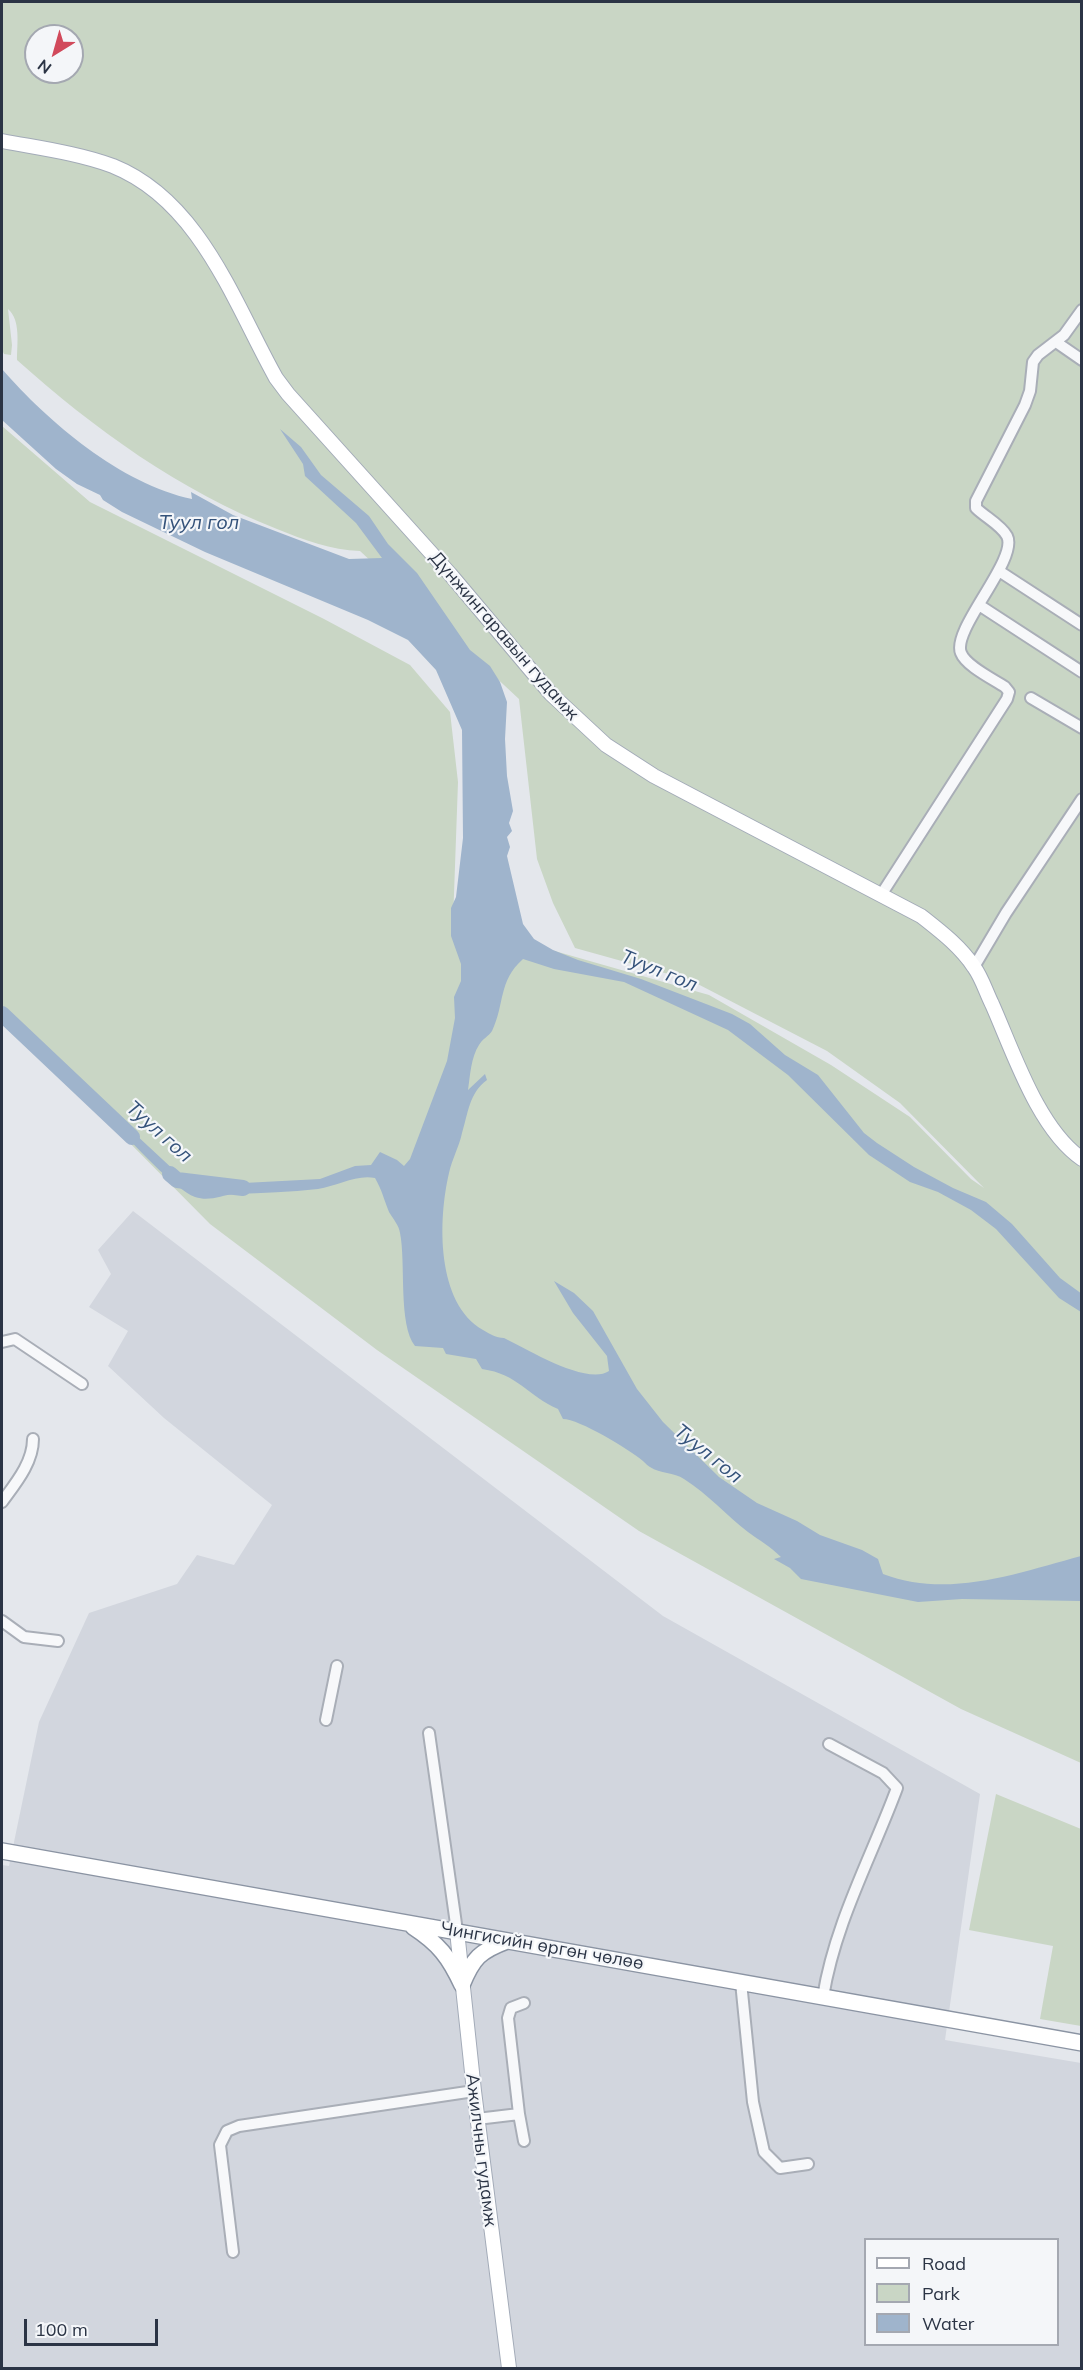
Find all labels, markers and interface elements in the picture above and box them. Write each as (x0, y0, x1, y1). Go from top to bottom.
north arrow (24, 24, 84, 84)
text: N (34, 55, 55, 78)
water label: Туул гол (159, 511, 239, 535)
street label: Дүнжингаравын гудамж (425, 547, 583, 725)
water label: Туул гол (617, 945, 701, 997)
water label: Туул гол (121, 1096, 197, 1168)
water label: Туул гол (669, 1419, 747, 1489)
street label: Чингисийн өргөн чөлөө (439, 1917, 645, 1975)
street label: Ажилчны гудамж (461, 2072, 501, 2228)
legend (864, 2238, 1059, 2346)
text: Road (922, 2252, 966, 2275)
text: Park (922, 2282, 960, 2305)
scale bar (27, 2307, 160, 2345)
text: Water (922, 2312, 974, 2335)
text: 100 m (35, 2318, 88, 2341)

